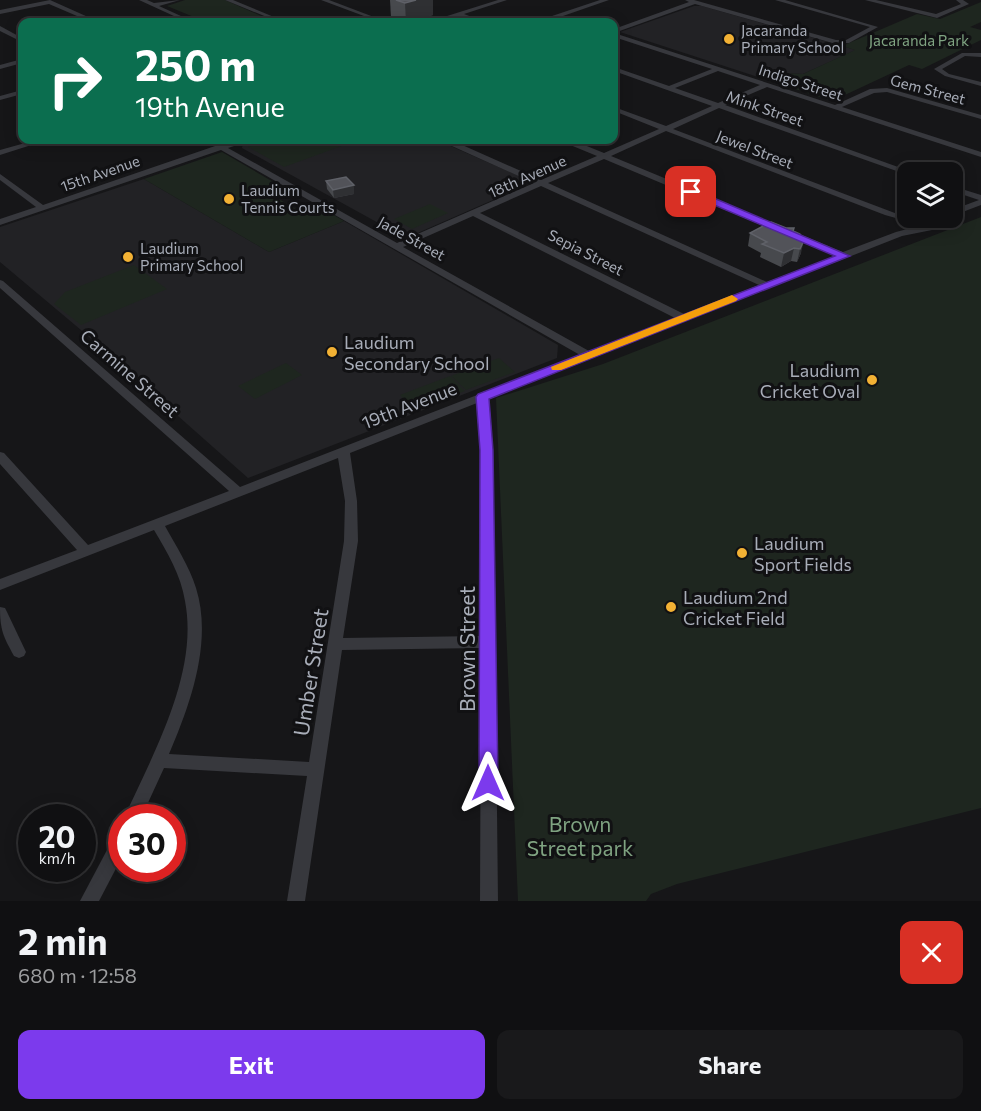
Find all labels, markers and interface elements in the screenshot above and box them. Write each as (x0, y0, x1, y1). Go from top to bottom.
place label: Jacaranda Primary School (741, 21, 844, 56)
park label: Jacaranda Park (869, 31, 969, 49)
marker: Jacaranda Primary School (722, 32, 736, 46)
text: 250 m (135, 38, 256, 90)
icon: right (36, 42, 114, 120)
street label: Indigo Street (757, 60, 845, 104)
street label: Gem Street (888, 70, 968, 108)
street label: Mink Street (724, 86, 806, 130)
text: 19th Avenue (135, 90, 285, 123)
street label: Jewel Street (714, 126, 796, 172)
street label: 15th Avenue (58, 151, 142, 195)
street label: 18th Avenue (485, 151, 569, 201)
map controls (897, 162, 963, 228)
button: layers (897, 162, 963, 228)
pin (665, 166, 716, 217)
icon: arrive (674, 175, 707, 208)
place label: Laudium Tennis Courts (241, 181, 335, 216)
marker: Laudium Tennis Courts (222, 192, 236, 206)
street label: Jade Street (375, 212, 449, 264)
street label: Sepia Street (545, 225, 627, 279)
place label: Laudium Primary School (140, 239, 243, 274)
marker: Laudium Primary School (121, 250, 135, 264)
street label: Carmine Street (76, 324, 184, 422)
place label: Laudium Secondary School (344, 331, 490, 374)
marker: Laudium Secondary School (325, 345, 339, 359)
place label: Laudium Cricket Oval (760, 359, 860, 402)
marker: Laudium Cricket Oval (865, 373, 879, 387)
street label: 19th Avenue (358, 377, 460, 433)
place label: Laudium Sport Fields (754, 532, 852, 575)
marker: Laudium Sport Fields (735, 546, 749, 560)
street label: Brown Street (454, 586, 479, 712)
place label: Laudium 2nd Cricket Field (683, 586, 788, 629)
marker: Laudium 2nd Cricket Field (664, 600, 678, 614)
street label: Umber Street (288, 606, 332, 738)
position arrow (456, 751, 520, 815)
speed limit sign: 30 (108, 804, 186, 882)
park label: Brown Street park (527, 811, 633, 860)
text: 20 (39, 817, 75, 854)
text: km/h (39, 849, 75, 867)
text: 2 min (18, 918, 108, 962)
button: close (900, 921, 963, 984)
text: 680 m · 12:58 (18, 963, 137, 987)
button: Exit (18, 1030, 485, 1099)
button: Share (497, 1030, 963, 1099)

